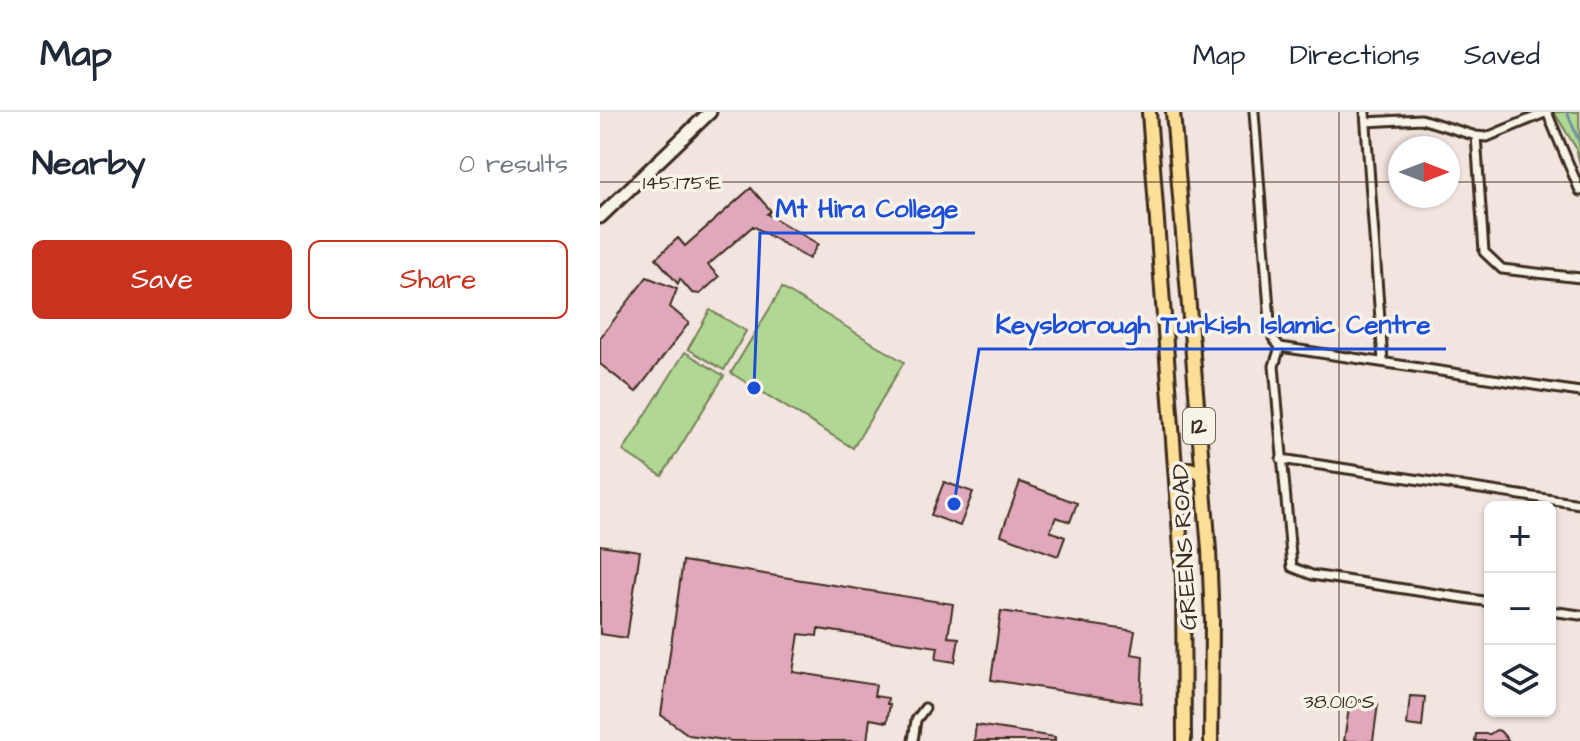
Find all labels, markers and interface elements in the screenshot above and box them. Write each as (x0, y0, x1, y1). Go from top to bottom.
text: Map (40, 29, 112, 81)
text: Map (1193, 36, 1246, 75)
text: Directions (1290, 36, 1420, 75)
text: Saved (1464, 36, 1540, 75)
north arrow (1388, 136, 1460, 208)
text: Nearby (32, 140, 146, 188)
text: 0 results (459, 146, 568, 182)
text: 145.175°E (643, 169, 721, 197)
callout: Mt Hira College (760, 183, 975, 233)
text: Mt Hira College (776, 191, 958, 230)
button: Save (32, 240, 292, 319)
button: Share (308, 240, 568, 319)
callout: Keysborough Turkish Islamic Centre (979, 299, 1446, 349)
text: Keysborough Turkish Islamic Centre (996, 307, 1430, 346)
road number: 12 (1183, 408, 1215, 444)
street label: GREENS ROAD (1164, 463, 1206, 631)
map controls (1484, 501, 1556, 717)
button: + (1484, 501, 1556, 573)
button: − (1484, 573, 1556, 645)
button: layers (1484, 645, 1556, 717)
text: 38.010°S (1304, 688, 1375, 716)

